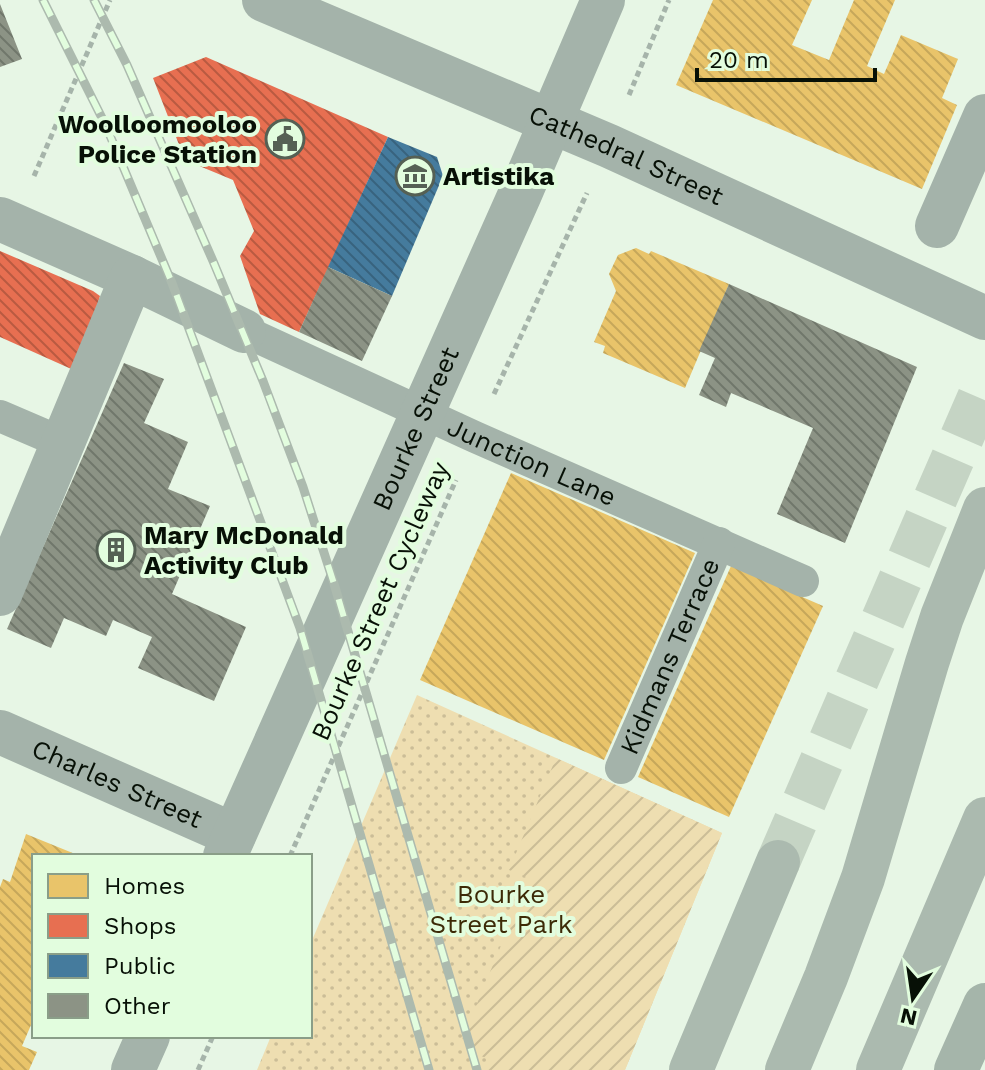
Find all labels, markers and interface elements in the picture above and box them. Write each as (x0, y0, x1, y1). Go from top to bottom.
scale bar (697, 32, 875, 82)
text: 20 m (709, 46, 769, 74)
street label: Cathedral Street (524, 99, 728, 211)
place label: Woolloomooloo Police Station (58, 109, 257, 169)
public building icon: Woolloomooloo Police Station (264, 118, 306, 160)
museum icon: Artistika (394, 155, 436, 197)
place label: Artistika (443, 161, 554, 191)
street label: Bourke Street (366, 342, 465, 515)
street label: Junction Lane (443, 411, 621, 512)
street label: Bourke Street Cycleway (305, 457, 455, 745)
place label: Mary McDonald Activity Club (144, 520, 344, 580)
building icon: Mary McDonald Activity Club (95, 529, 137, 571)
street label: Kidmans Terrace (614, 554, 726, 759)
street label: Charles Street (27, 733, 207, 834)
legend (32, 854, 312, 1038)
text: Homes (104, 872, 185, 900)
park label: Bourke Street Park (429, 879, 573, 939)
text: Shops (104, 912, 176, 940)
text: Public (104, 952, 176, 980)
north arrow (873, 958, 953, 1038)
text: Other (104, 992, 171, 1020)
text: N (898, 1003, 919, 1031)

